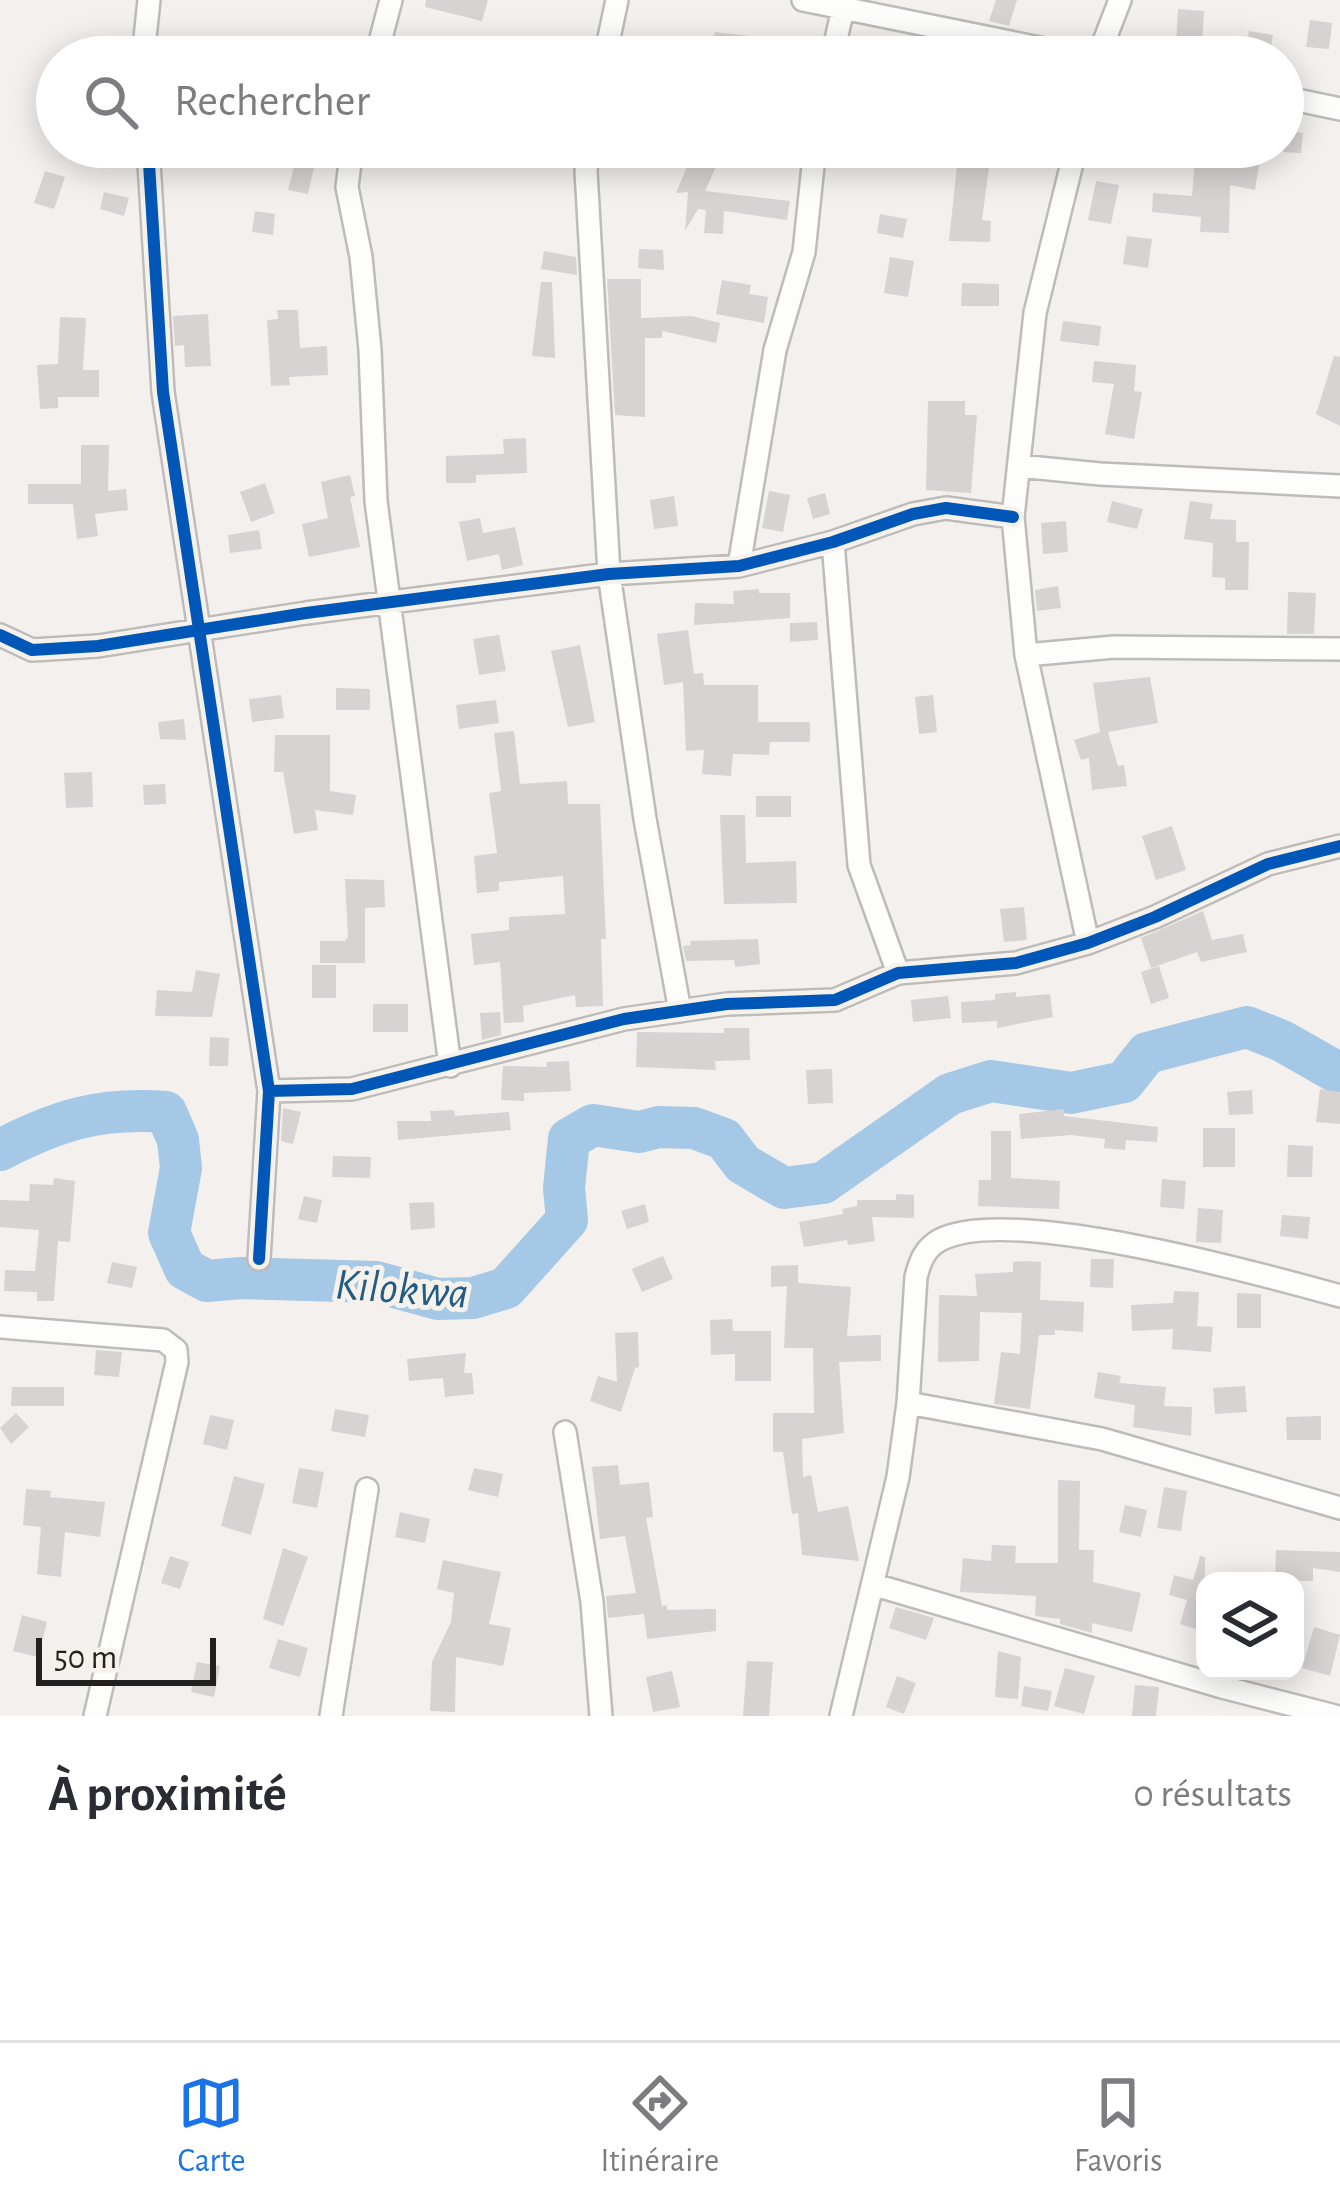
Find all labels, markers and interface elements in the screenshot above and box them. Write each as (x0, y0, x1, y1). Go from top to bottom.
search box (36, 36, 1304, 168)
icon: search (78, 69, 144, 135)
text: Rechercher (174, 79, 370, 124)
water label: Kilokwa (334, 1262, 470, 1317)
map controls (1196, 1572, 1304, 1680)
button: layers (1196, 1572, 1304, 1680)
scale bar (36, 1632, 216, 1685)
text: 50 m (54, 1642, 117, 1675)
text: À proximité (48, 1769, 287, 1820)
text: 0 résultats (1133, 1775, 1292, 1814)
tab: Carte (177, 2070, 245, 2182)
tab: Itinéraire (600, 2070, 719, 2182)
tab: Favoris (1074, 2070, 1162, 2182)

